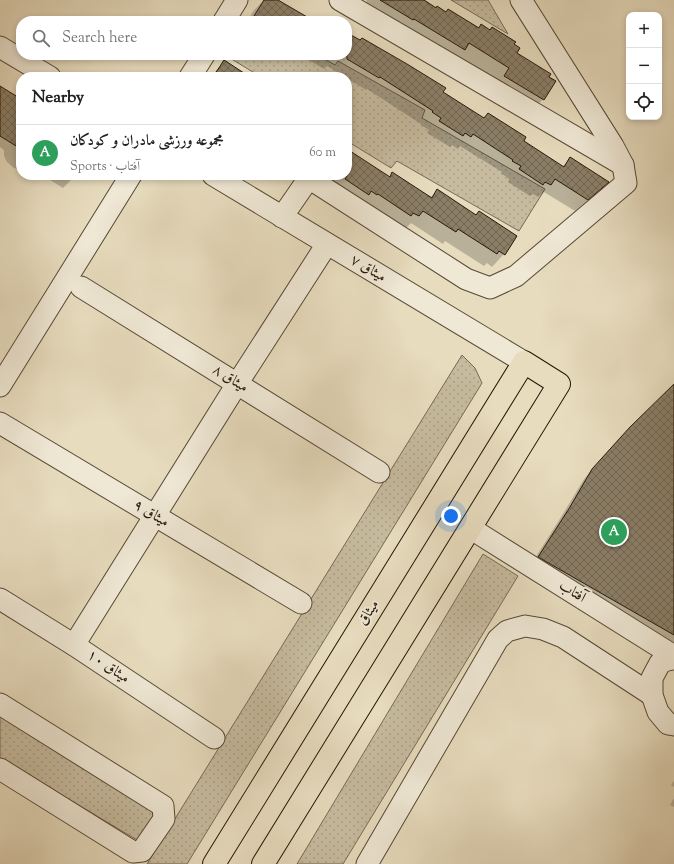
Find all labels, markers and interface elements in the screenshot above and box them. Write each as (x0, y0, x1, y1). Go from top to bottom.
map controls (626, 12, 662, 120)
button: + (626, 12, 662, 48)
search box (16, 16, 352, 60)
icon: search (30, 27, 52, 49)
text: Search here (62, 28, 137, 49)
button: − (626, 48, 662, 84)
button: locate (626, 84, 662, 120)
text: Nearby (32, 86, 84, 110)
text: مجموعه ورزشی مادران و کودکان (70, 131, 223, 152)
text: A (40, 144, 50, 162)
text: 60 m (309, 144, 336, 162)
text: Sports · آفتاب (70, 158, 140, 176)
street label: میثاق ۷ (346, 250, 390, 288)
street label: میثاق ۸ (208, 360, 252, 398)
street label: میثاق ۹ (129, 495, 173, 533)
your location (441, 506, 461, 526)
pin: A (601, 517, 627, 547)
street label: آفتاب (554, 575, 591, 609)
street label: میثاق (353, 596, 385, 630)
street label: میثاق ۱۰ (82, 645, 134, 689)

